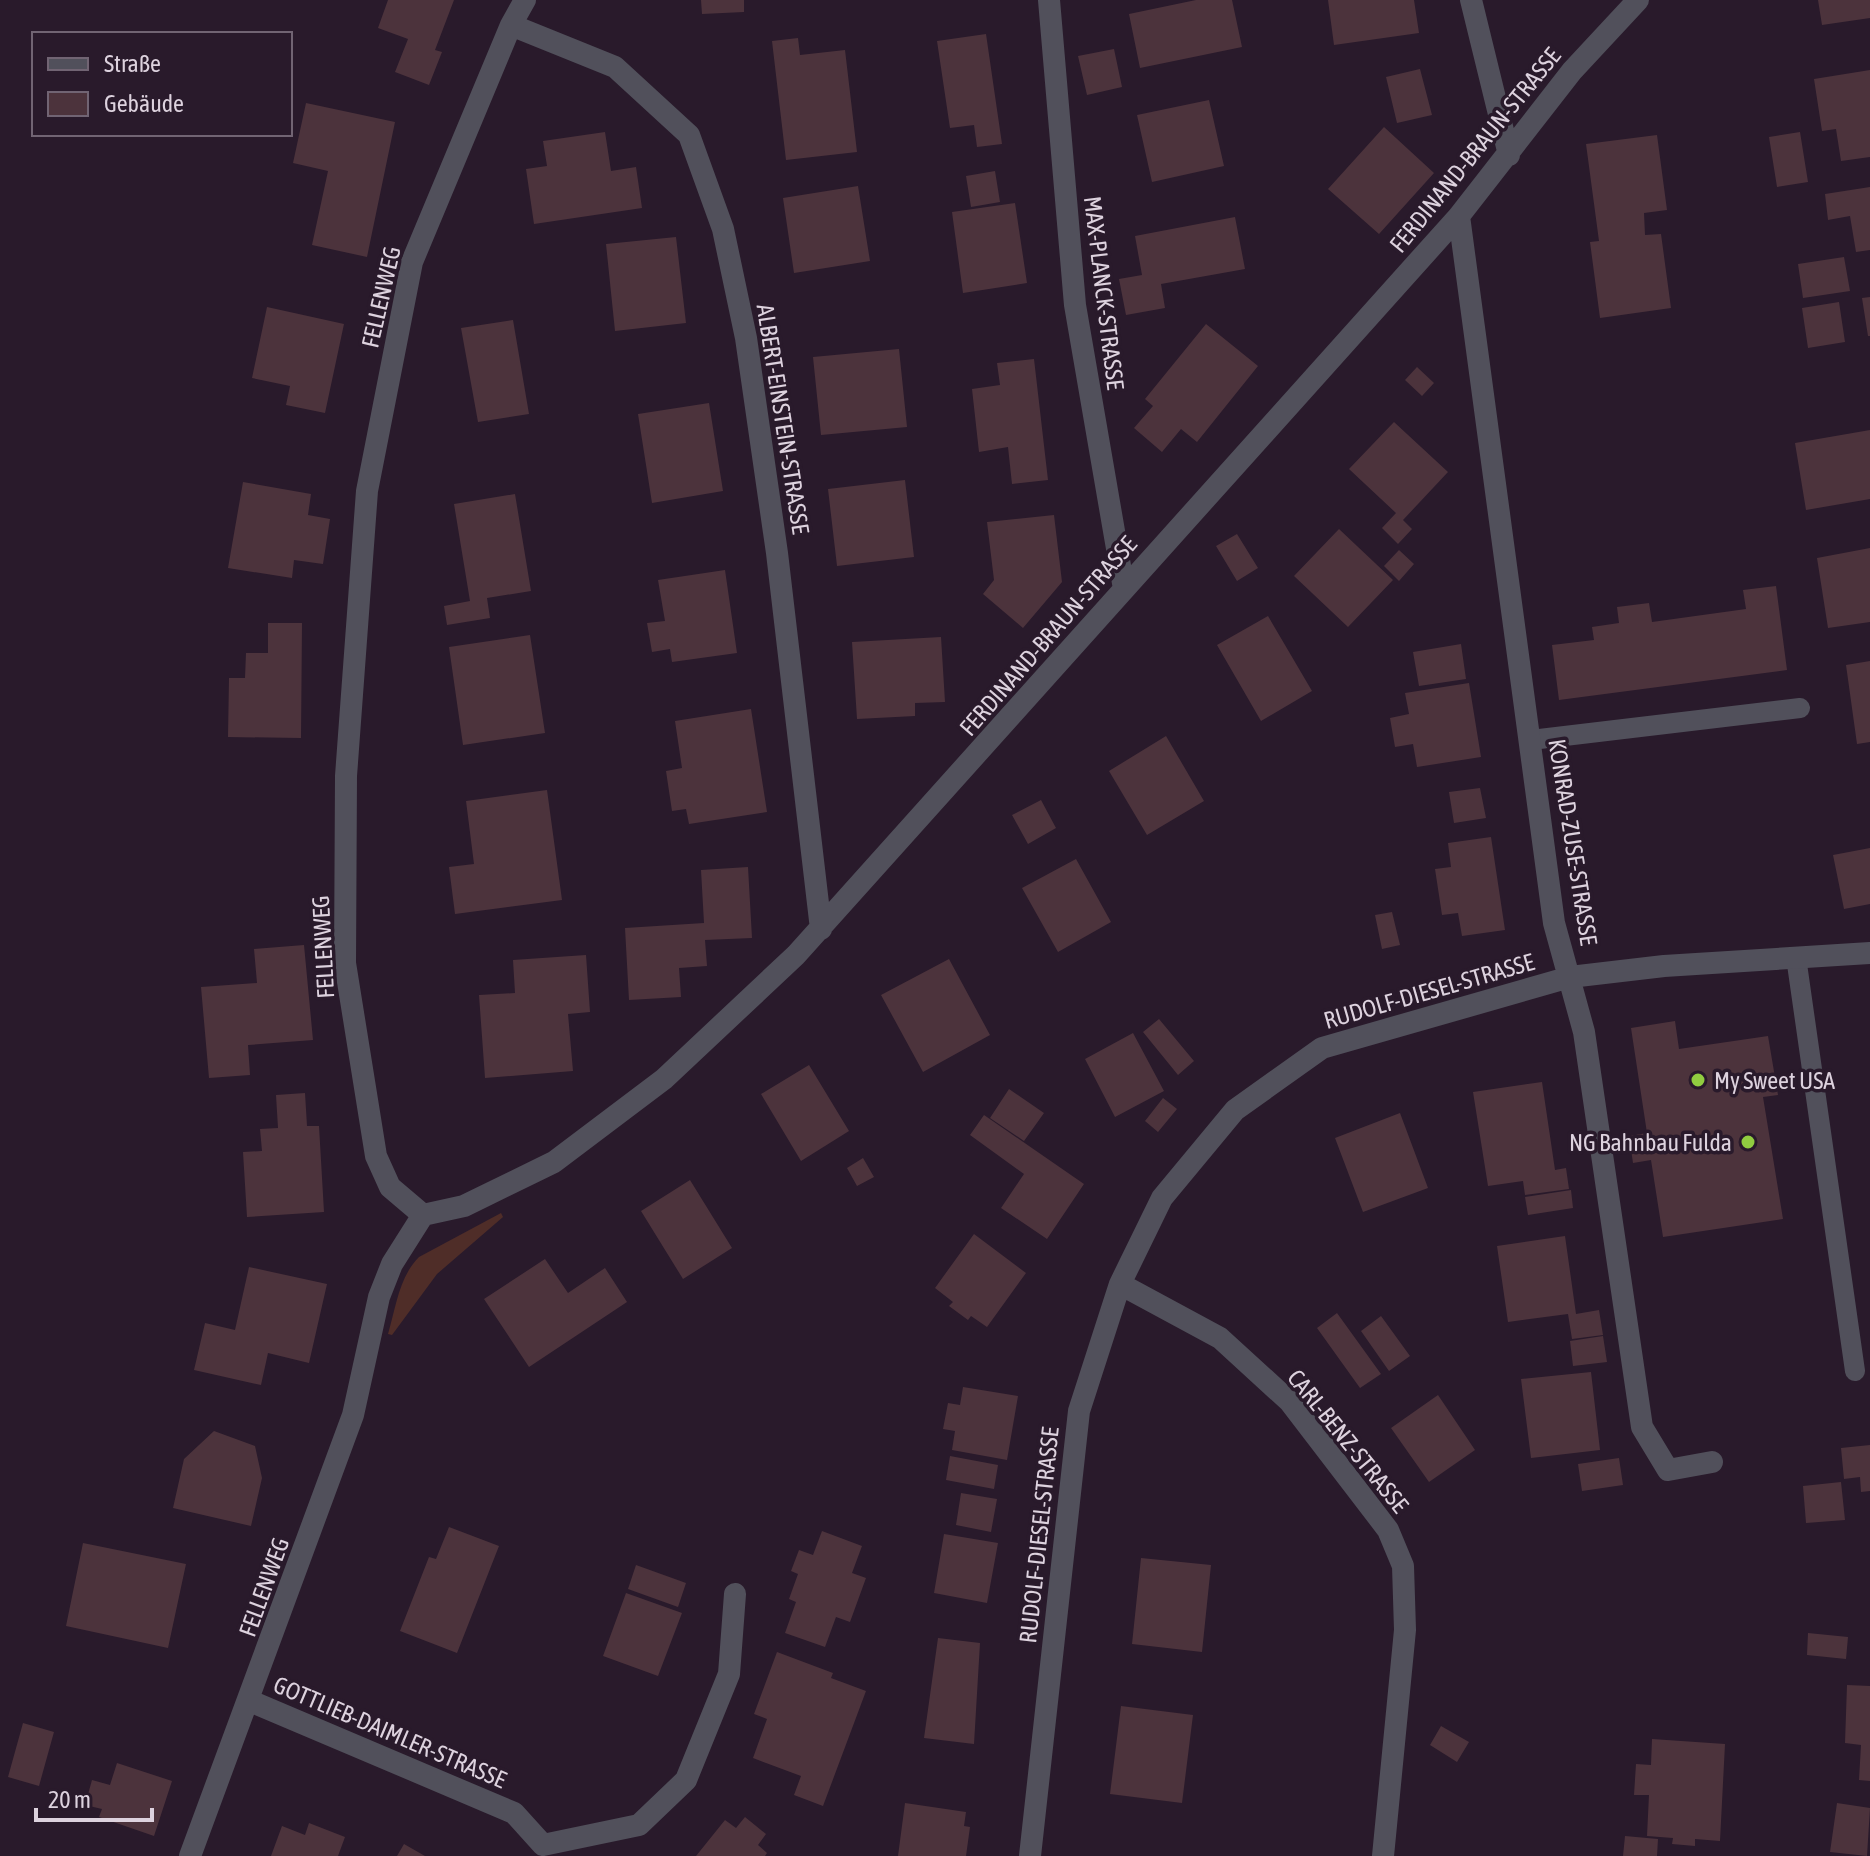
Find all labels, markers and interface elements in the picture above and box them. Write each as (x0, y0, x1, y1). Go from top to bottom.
legend (32, 32, 292, 136)
street label: FERDINAND-BRAUN-STRASSE (1384, 42, 1566, 258)
text: Straße (104, 50, 161, 77)
text: Gebäude (104, 90, 184, 117)
street label: MAX-PLANCK-STRASSE (1079, 195, 1129, 391)
street label: FELLENWEG (356, 244, 406, 350)
street label: ALBERT-EINSTEIN-STRASSE (751, 302, 815, 536)
street label: FERDINAND-BRAUN-STRASSE (954, 531, 1142, 741)
street label: KONRAD-ZUSE-STRASSE (1543, 737, 1603, 947)
street label: FELLENWEG (307, 895, 339, 999)
street label: RUDOLF-DIESEL-STRASSE (1321, 948, 1537, 1034)
place label: My Sweet USA (1714, 1067, 1835, 1094)
marker: My Sweet USA (1689, 1071, 1707, 1089)
place label: NG Bahnbau Fulda (1569, 1129, 1732, 1156)
marker: NG Bahnbau Fulda (1739, 1133, 1757, 1151)
street label: CARL-BENZ-STRASSE (1282, 1364, 1414, 1518)
street label: RUDOLF-DIESEL-STRASSE (1014, 1425, 1064, 1645)
street label: FELLENWEG (234, 1534, 294, 1640)
street label: GOTTLIEB-DAIMLER-STRASSE (270, 1671, 510, 1793)
scale bar (36, 1772, 152, 1822)
text: 20 m (48, 1786, 91, 1813)

